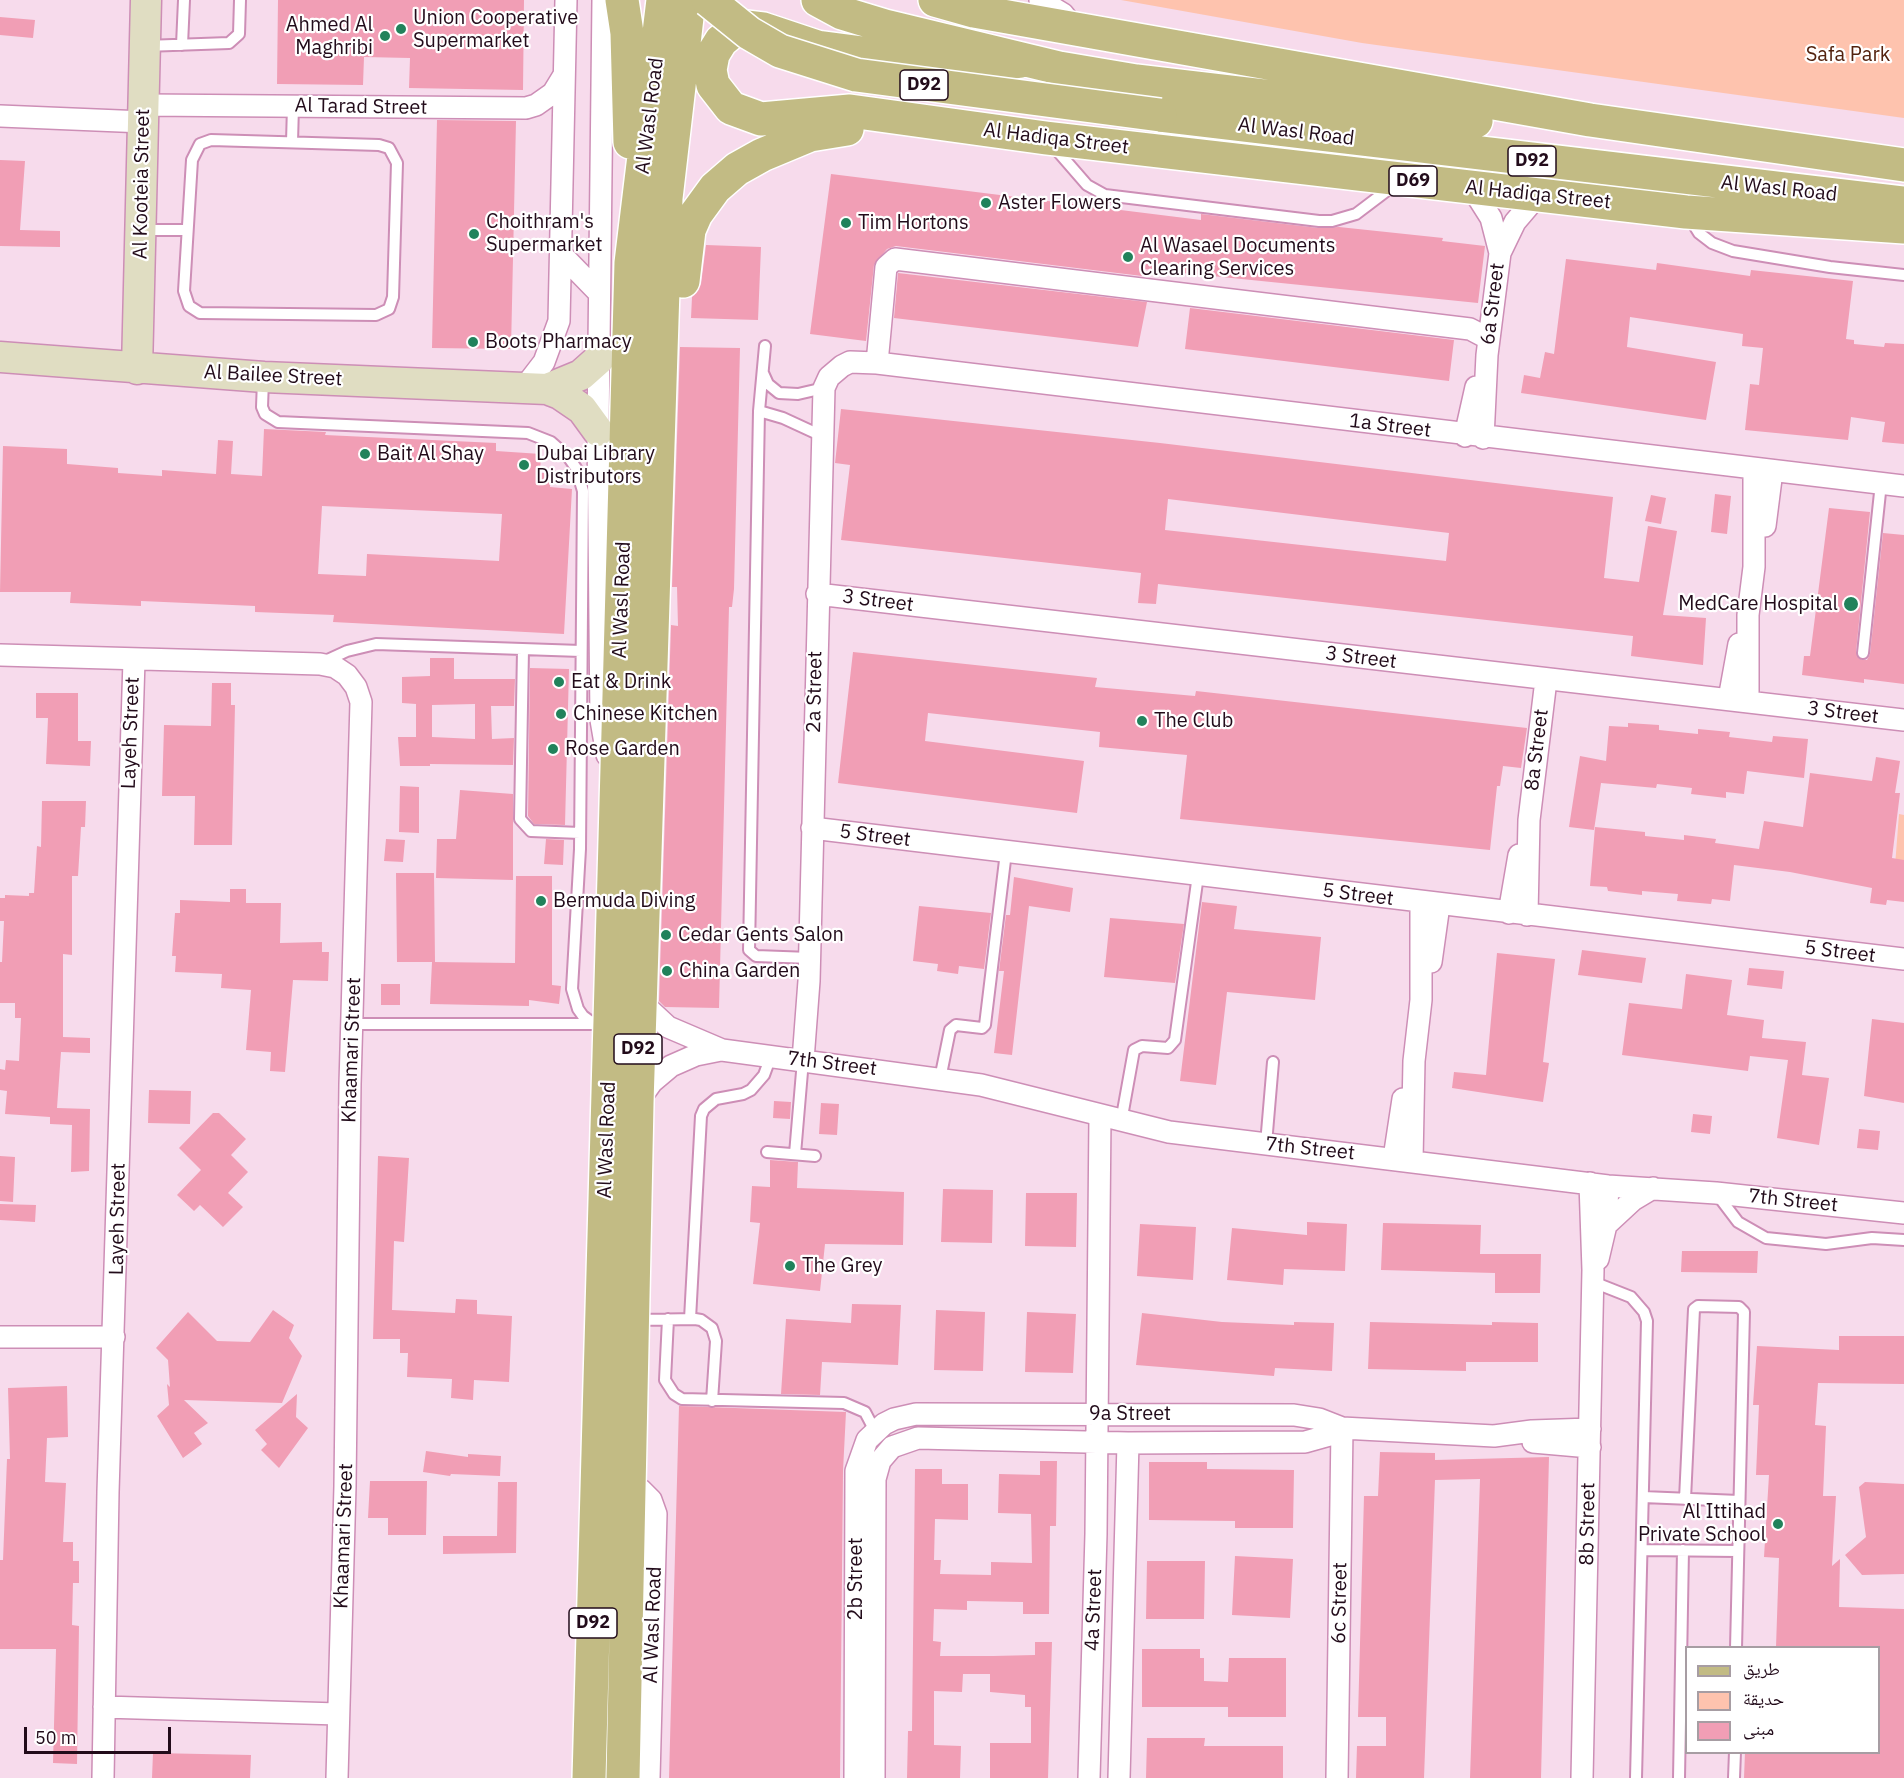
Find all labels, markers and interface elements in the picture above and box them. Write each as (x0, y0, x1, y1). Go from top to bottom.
place label: Union Cooperative Supermarket (413, 6, 578, 53)
place label: Ahmed Al Maghribi (286, 13, 373, 60)
marker: Union Cooperative Supermarket (394, 22, 408, 36)
marker: Ahmed Al Maghribi (378, 29, 392, 43)
park label: Safa Park (1806, 43, 1890, 67)
street label: Al Wasl Road (631, 56, 669, 176)
road number: D92 (900, 70, 948, 100)
street label: Al Tarad Street (294, 94, 428, 120)
street label: Al Kooteia Street (129, 108, 155, 260)
street label: Al Wasl Road (1236, 113, 1356, 151)
street label: Al Hadiqa Street (982, 118, 1130, 160)
road number: D92 (1508, 146, 1556, 176)
road number: D69 (1389, 166, 1437, 196)
street label: Al Wasl Road (1719, 171, 1839, 207)
street label: Al Hadiqa Street (1464, 175, 1612, 215)
place label: Aster Flowers (998, 191, 1121, 215)
marker: Aster Flowers (979, 196, 993, 210)
place label: Choithram's Supermarket (486, 210, 603, 257)
place label: Tim Hortons (858, 211, 969, 235)
marker: Tim Hortons (839, 216, 853, 230)
marker: Choithram's Supermarket (467, 227, 481, 241)
place label: Al Wasael Documents Clearing Services (1140, 234, 1335, 281)
marker: Al Wasael Documents Clearing Services (1121, 250, 1135, 264)
street label: 6a Street (1476, 262, 1510, 346)
place label: Boots Pharmacy (485, 330, 632, 354)
marker: Boots Pharmacy (466, 335, 480, 349)
street label: Al Bailee Street (203, 360, 343, 392)
street label: 1a Street (1348, 409, 1432, 443)
place label: Bait Al Shay (377, 442, 484, 466)
place label: Dubai Library Distributors (536, 442, 655, 489)
marker: Bait Al Shay (358, 447, 372, 461)
marker: Dubai Library Distributors (517, 458, 531, 472)
street label: Al Wasl Road (608, 541, 636, 659)
street label: 3 Street (841, 585, 915, 617)
place label: MedCare Hospital (1678, 592, 1838, 616)
marker: MedCare Hospital (1842, 595, 1860, 613)
street label: 3 Street (1324, 642, 1398, 674)
street label: 2a Street (802, 651, 828, 733)
place label: Eat & Drink (571, 670, 671, 694)
marker: Eat & Drink (552, 675, 566, 689)
street label: Layeh Street (117, 676, 145, 790)
street label: 3 Street (1806, 697, 1880, 729)
place label: Chinese Kitchen (573, 702, 718, 726)
marker: Chinese Kitchen (554, 707, 568, 721)
street label: 8a Street (1520, 708, 1554, 792)
place label: The Club (1154, 709, 1233, 733)
marker: The Club (1135, 714, 1149, 728)
place label: Rose Garden (565, 737, 680, 761)
marker: Rose Garden (546, 742, 560, 756)
street label: 5 Street (838, 820, 912, 852)
street label: 5 Street (1321, 879, 1395, 911)
place label: Bermuda Diving (553, 889, 695, 913)
marker: Bermuda Diving (534, 894, 548, 908)
place label: Cedar Gents Salon (678, 923, 844, 947)
marker: Cedar Gents Salon (659, 928, 673, 942)
street label: 5 Street (1803, 936, 1877, 968)
place label: China Garden (679, 959, 800, 983)
marker: China Garden (660, 964, 674, 978)
street label: Khaamari Street (337, 977, 367, 1123)
road number: D92 (614, 1034, 662, 1064)
street label: 7th Street (786, 1047, 878, 1081)
street label: Al Wasl Road (593, 1081, 621, 1199)
street label: 7th Street (1264, 1132, 1356, 1166)
street label: Layeh Street (105, 1163, 131, 1275)
street label: 7th Street (1747, 1184, 1839, 1218)
place label: The Grey (802, 1254, 882, 1278)
marker: The Grey (783, 1259, 797, 1273)
street label: 9a Street (1089, 1402, 1171, 1426)
street label: Khaamari Street (329, 1463, 359, 1609)
street label: 8b Street (1575, 1482, 1601, 1566)
place label: Al Ittihad Private School (1638, 1500, 1766, 1547)
marker: Al Ittihad Private School (1771, 1517, 1785, 1531)
street label: 2b Street (844, 1537, 868, 1621)
street label: 6c Street (1327, 1562, 1353, 1644)
street label: Al Wasl Road (639, 1566, 667, 1684)
street label: 4a Street (1081, 1568, 1107, 1652)
road number: D92 (569, 1608, 617, 1638)
legend (1685, 1646, 1880, 1754)
text: طريق (1743, 1657, 1780, 1680)
text: حديقة (1743, 1687, 1784, 1710)
scale bar (27, 1715, 174, 1753)
text: مبنى (1743, 1717, 1774, 1740)
text: 50 m (35, 1726, 77, 1749)

